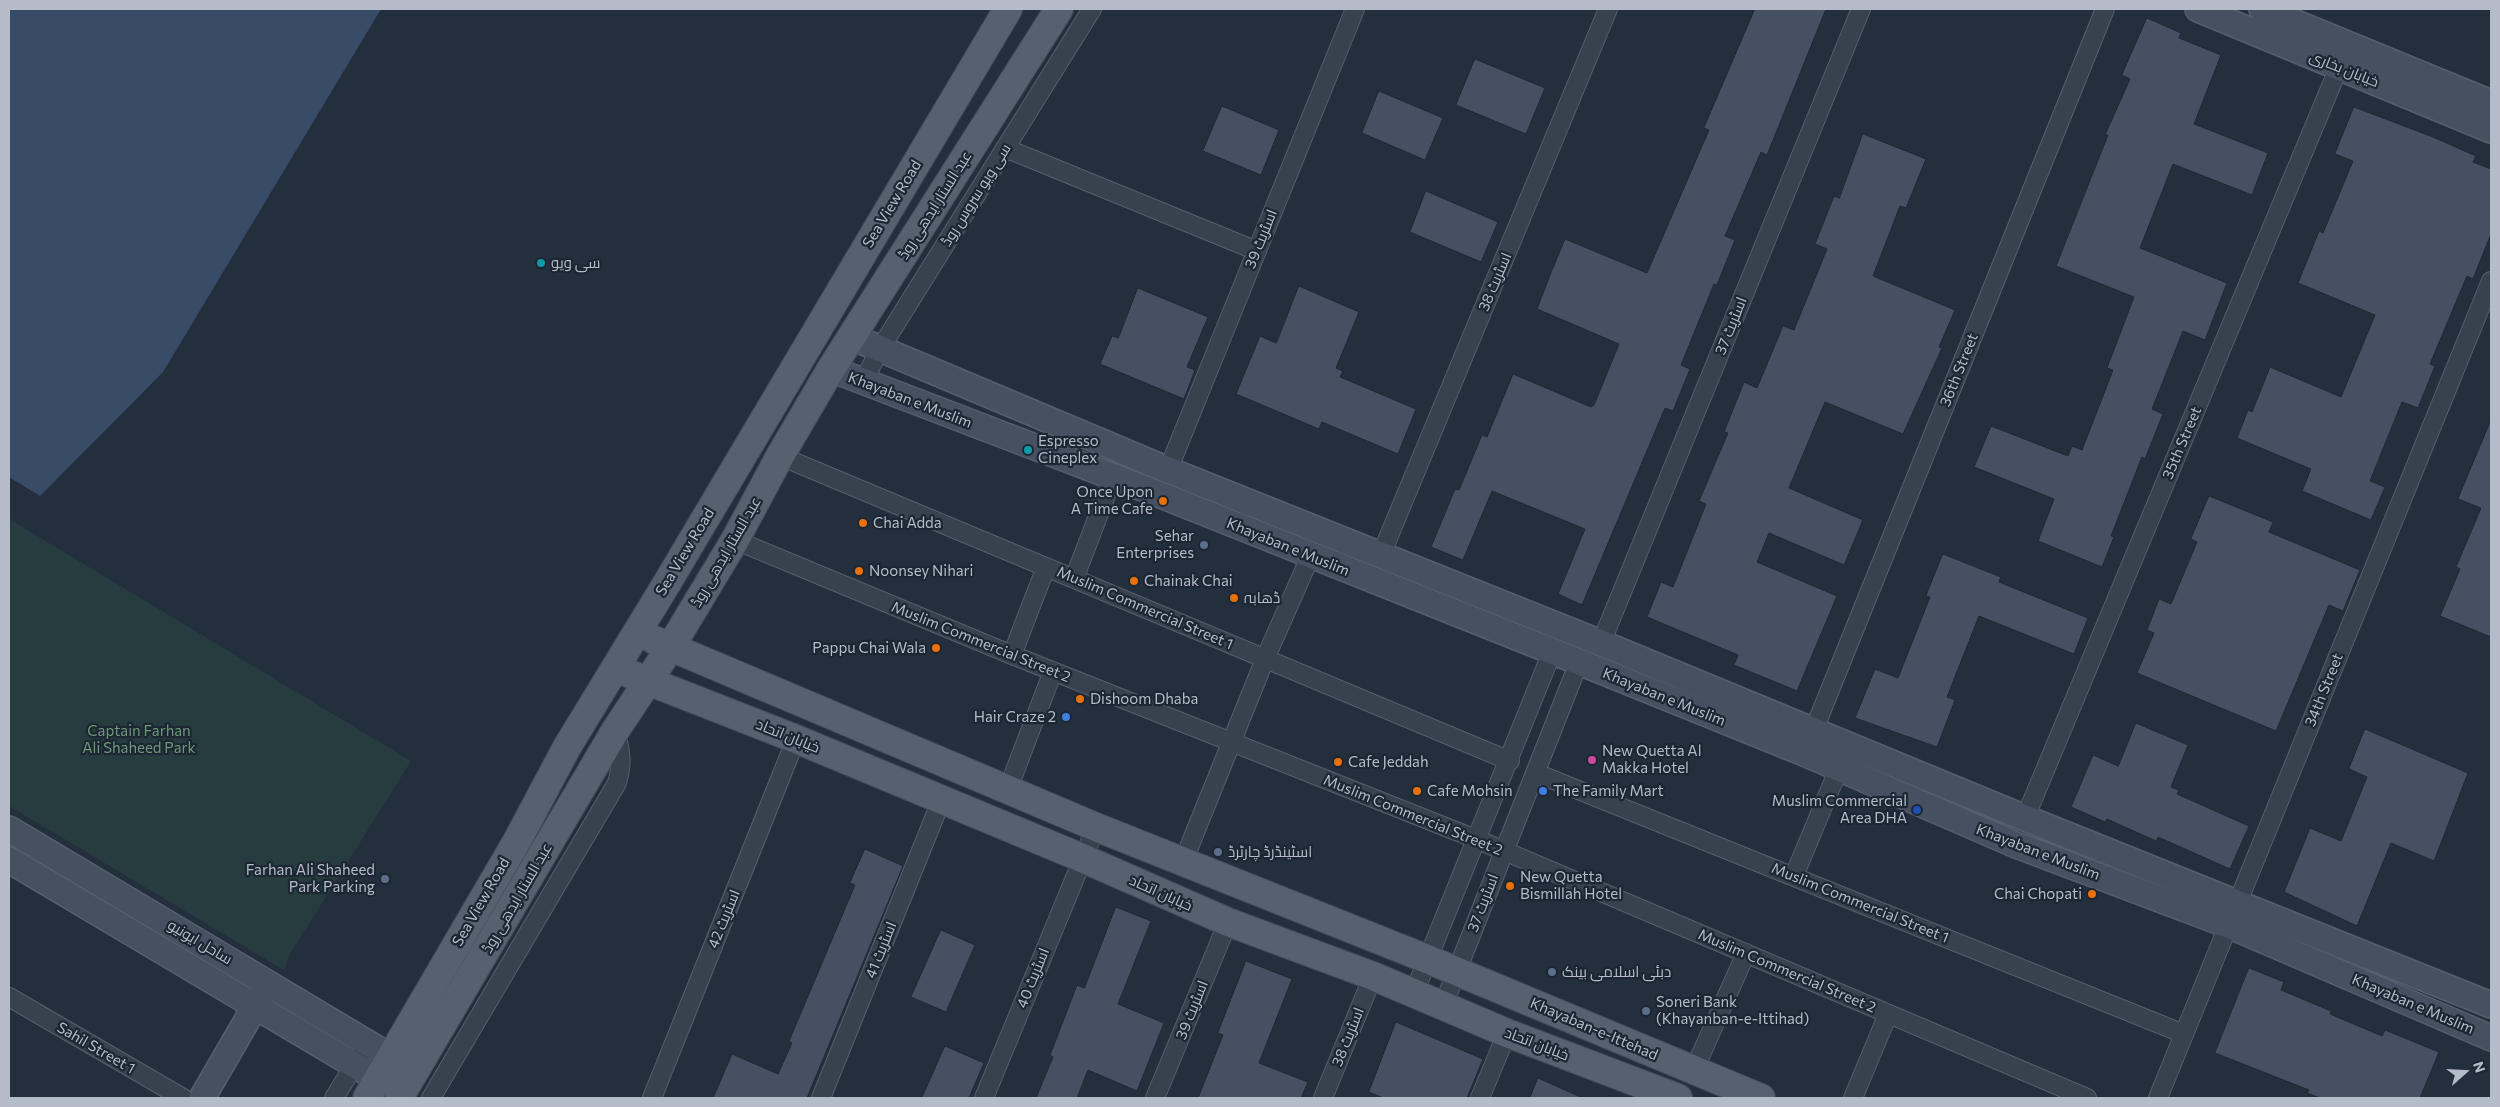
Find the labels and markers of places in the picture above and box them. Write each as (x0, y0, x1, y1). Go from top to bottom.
place label: سی ویو (551, 254, 600, 272)
marker: سی ویو (535, 257, 547, 269)
place label: Espresso Cineplex (1038, 432, 1099, 467)
marker: Espresso Cineplex (1022, 444, 1034, 456)
place label: Once Upon A Time Cafe (1071, 483, 1153, 518)
marker: Once Upon A Time Cafe (1157, 495, 1169, 507)
place label: Chai Adda (873, 514, 942, 532)
marker: Chai Adda (857, 517, 869, 529)
place label: Sehar Enterprises (1116, 527, 1194, 562)
marker: Sehar Enterprises (1198, 539, 1210, 551)
place label: Noonsey Nihari (869, 562, 973, 580)
marker: Noonsey Nihari (853, 565, 865, 577)
place label: Chainak Chai (1144, 572, 1233, 590)
marker: Chainak Chai (1128, 575, 1140, 587)
place label: ڈھابہ (1244, 589, 1280, 607)
marker: ڈھابہ (1228, 592, 1240, 604)
place label: Pappu Chai Wala (812, 639, 926, 657)
marker: Pappu Chai Wala (930, 642, 942, 654)
place label: Dishoom Dhaba (1090, 690, 1198, 708)
marker: Dishoom Dhaba (1074, 693, 1086, 705)
place label: Hair Craze 2 (974, 708, 1056, 726)
marker: Hair Craze 2 (1060, 711, 1072, 723)
place label: New Quetta Al Makka Hotel (1602, 742, 1702, 777)
place label: Cafe Jeddah (1348, 753, 1429, 771)
marker: New Quetta Al Makka Hotel (1586, 754, 1598, 766)
marker: Cafe Jeddah (1332, 756, 1344, 768)
place label: Cafe Mohsin (1427, 782, 1513, 800)
place label: The Family Mart (1553, 782, 1664, 800)
marker: Cafe Mohsin (1411, 785, 1423, 797)
marker: The Family Mart (1537, 785, 1549, 797)
place label: Muslim Commercial Area DHA (1772, 792, 1907, 827)
marker: Muslim Commercial Area DHA (1911, 804, 1923, 816)
place label: اسٹینڈرڈ چارٹرڈ (1228, 843, 1312, 861)
marker: اسٹینڈرڈ چارٹرڈ (1212, 846, 1224, 858)
place label: Farhan Ali Shaheed Park Parking (246, 861, 375, 896)
place label: New Quetta Bismillah Hotel (1520, 868, 1622, 903)
marker: Farhan Ali Shaheed Park Parking (379, 873, 391, 885)
marker: New Quetta Bismillah Hotel (1504, 880, 1516, 892)
place label: Chai Chopati (1994, 885, 2082, 903)
marker: Chai Chopati (2086, 888, 2098, 900)
place label: دبئی اسلامی بینک (1562, 963, 1671, 981)
marker: دبئی اسلامی بینک (1546, 966, 1558, 978)
place label: Soneri Bank (Khayanban-e-Ittihad) (1656, 993, 1809, 1028)
marker: Soneri Bank (Khayanban-e-Ittihad) (1640, 1005, 1652, 1017)

